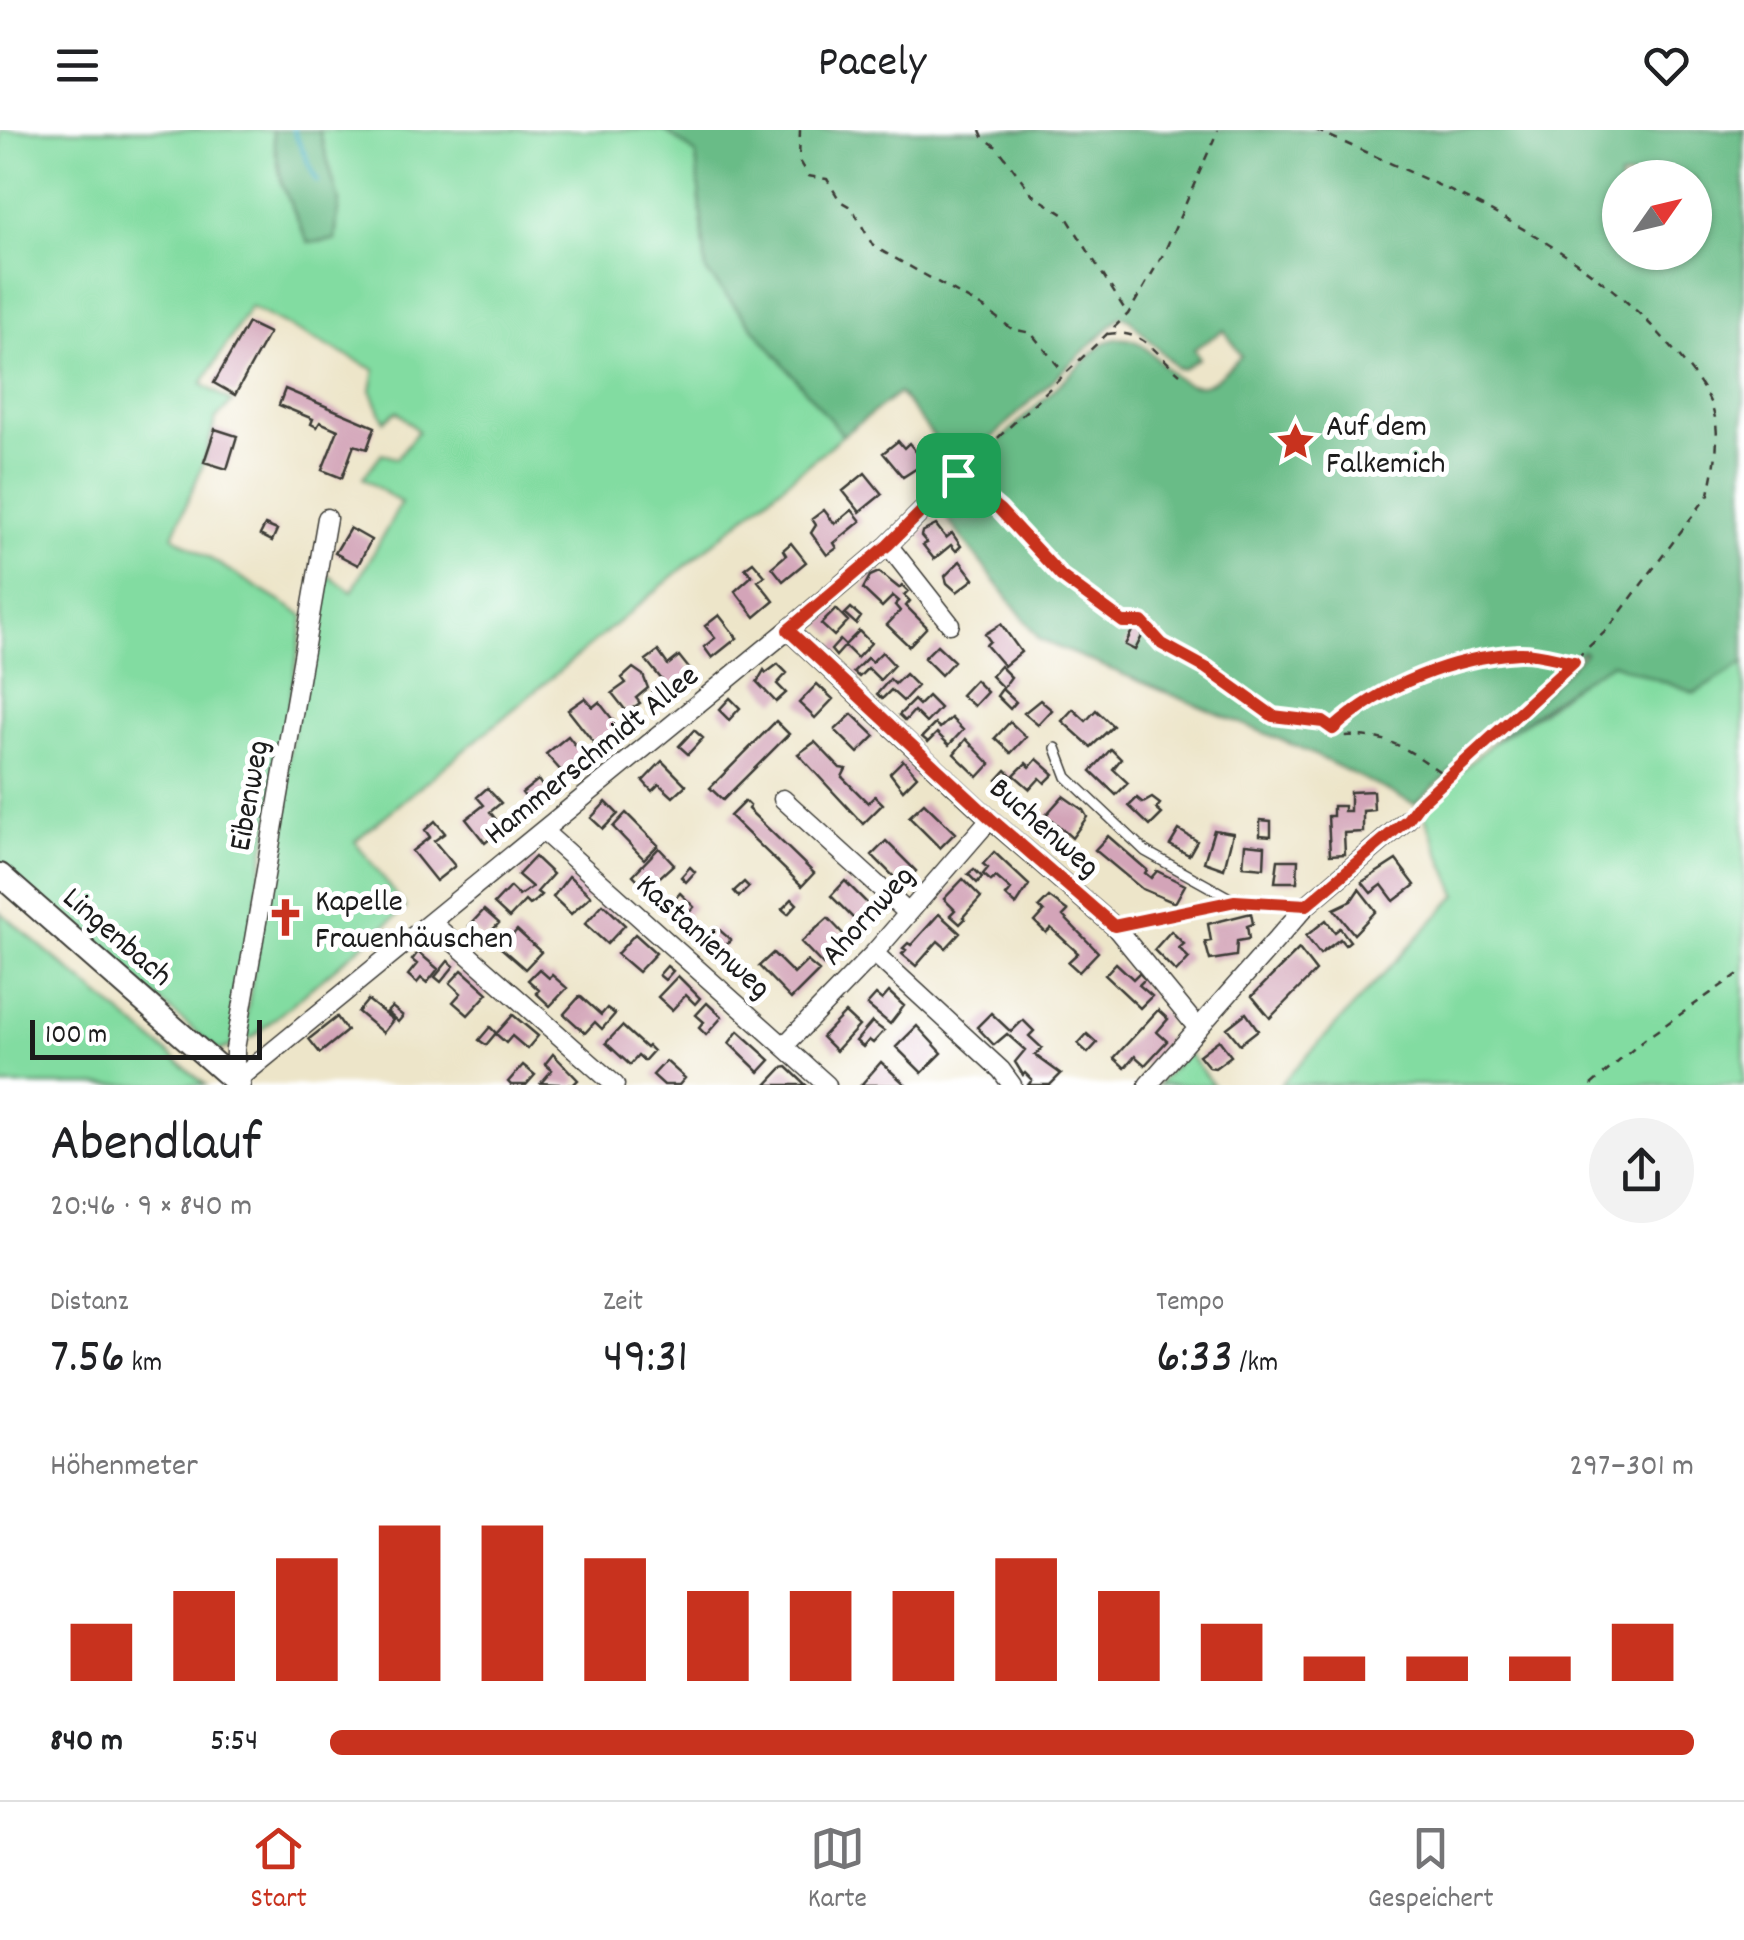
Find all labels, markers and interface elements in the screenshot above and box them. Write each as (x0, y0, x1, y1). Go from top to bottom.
text: Pacely (818, 33, 926, 97)
icon: menu (50, 38, 105, 93)
icon: heart (1639, 38, 1694, 93)
north arrow (1602, 160, 1712, 270)
map controls (1602, 160, 1712, 270)
place label: Auf dem Falkemich (1326, 406, 1445, 489)
place icon: Auf dem Falkemich (1275, 421, 1317, 463)
pin (916, 433, 1001, 518)
icon: arrive (931, 448, 986, 503)
street label: Hammerschmidt Allee (476, 656, 711, 858)
street label: Eibenweg (220, 737, 284, 855)
street label: Buchenweg (977, 768, 1108, 891)
street label: Ahornweg (812, 857, 928, 978)
street label: Kastanienweg (624, 865, 780, 1012)
street label: Lingenbach (50, 878, 181, 1000)
place label: Kapelle Frauenhäuschen (315, 881, 513, 964)
church icon: Kapelle Frauenhäuschen (264, 896, 306, 938)
scale bar (30, 1015, 262, 1060)
text: 100 m (45, 1017, 107, 1057)
text: Abendlauf (50, 1108, 261, 1187)
button: share (1589, 1118, 1694, 1223)
text: 20:46 · 9 × 840 m (50, 1185, 252, 1231)
text: Distanz (50, 1284, 128, 1324)
text: Zeit (603, 1284, 643, 1324)
text: Tempo (1156, 1284, 1224, 1324)
text: 7.56 (50, 1324, 125, 1396)
text: 49:31 (603, 1324, 688, 1396)
text: 6:33 (1156, 1324, 1233, 1396)
text: km (125, 1345, 162, 1385)
text: /km (1233, 1345, 1278, 1385)
text: Höhenmeter (50, 1445, 198, 1491)
text: 297–301 m (1569, 1445, 1694, 1491)
text: 840 m (50, 1720, 123, 1766)
text: 5:54 (210, 1720, 258, 1766)
tab: Start (250, 1821, 307, 1921)
tab: Karte (808, 1821, 867, 1921)
tab: Gespeichert (1368, 1821, 1494, 1921)

